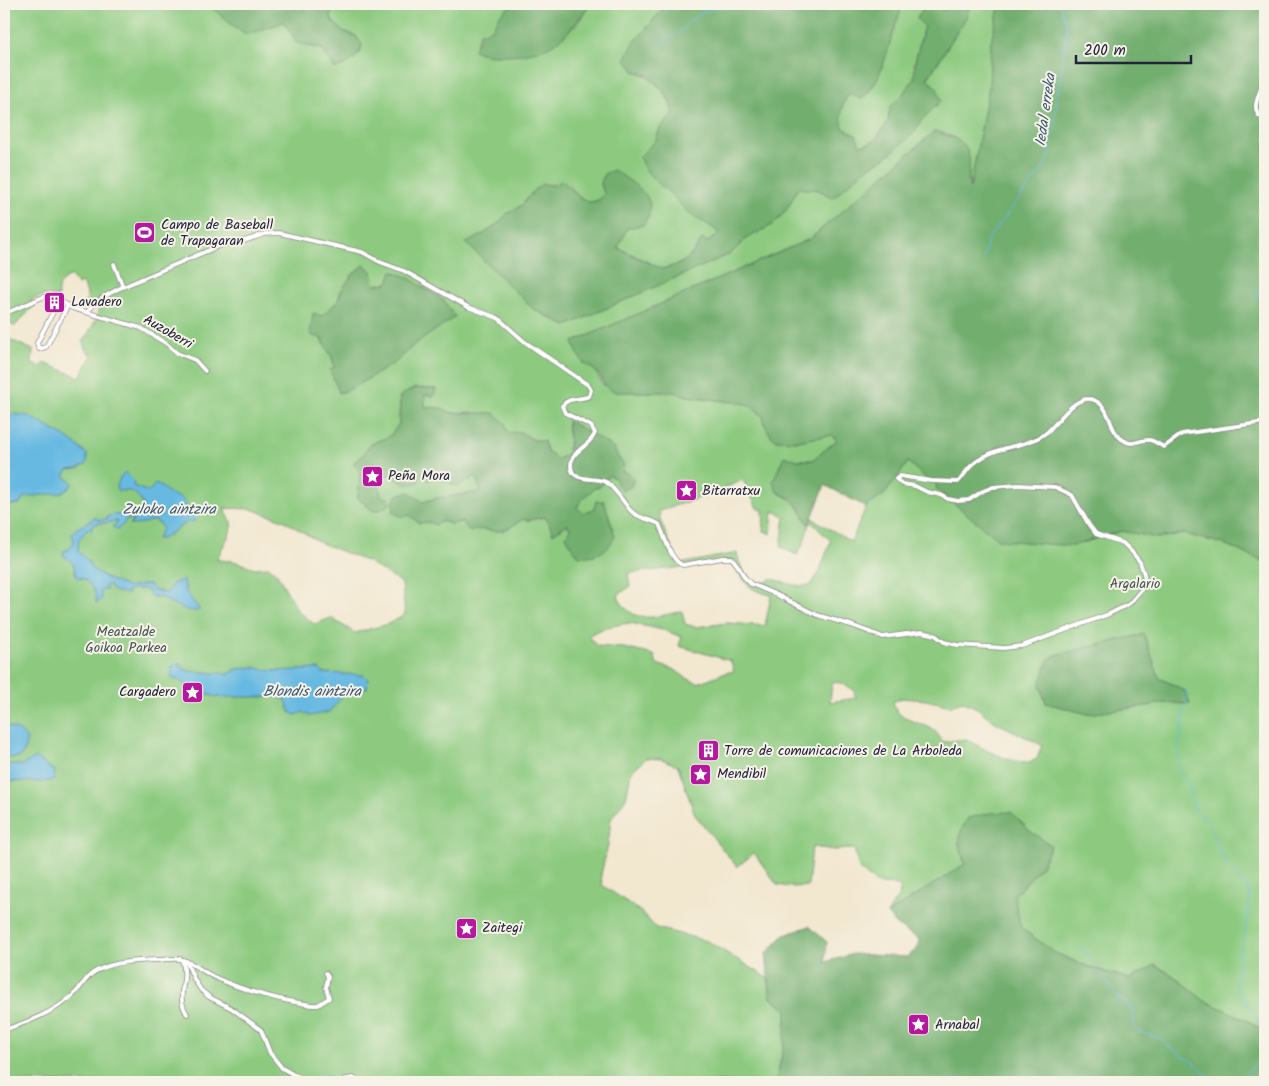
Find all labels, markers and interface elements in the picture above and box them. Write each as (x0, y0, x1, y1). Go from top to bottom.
scale bar (1076, 32, 1192, 64)
text: 200 m (1084, 39, 1126, 63)
water label: Iedal erreka (1029, 71, 1063, 148)
place label: Campo de Baseball de Trapagaran (161, 214, 274, 252)
sports icon: Campo de Baseball de Trapagaran (133, 221, 157, 245)
building icon: Lavadero (43, 290, 67, 314)
place label: Lavadero (71, 291, 122, 313)
street label: Auzoberri (139, 309, 197, 355)
place icon: Peña Mora (360, 464, 384, 488)
place label: Peña Mora (388, 465, 450, 487)
place icon: Bitarratxu (674, 479, 698, 503)
place label: Bitarratxu (702, 480, 760, 502)
water label: Zuloko aintzira (122, 498, 217, 522)
park label: Argalario (1110, 573, 1160, 595)
park label: Meatzalde Goikoa Parkea (85, 621, 167, 659)
place icon: Cargadero (180, 680, 204, 704)
water label: Blondis aintzira (263, 680, 362, 704)
place label: Cargadero (119, 681, 176, 703)
building icon: Torre de comunicaciones de La Arboleda (696, 739, 720, 763)
place label: Torre de comunicaciones de La Arboleda (724, 740, 962, 762)
place icon: Mendibil (689, 762, 713, 786)
place label: Mendibil (717, 763, 767, 785)
place icon: Zaitegi (454, 916, 478, 940)
place label: Zaitegi (482, 917, 523, 939)
place icon: Arnabal (907, 1013, 931, 1037)
place label: Arnabal (935, 1014, 980, 1036)

